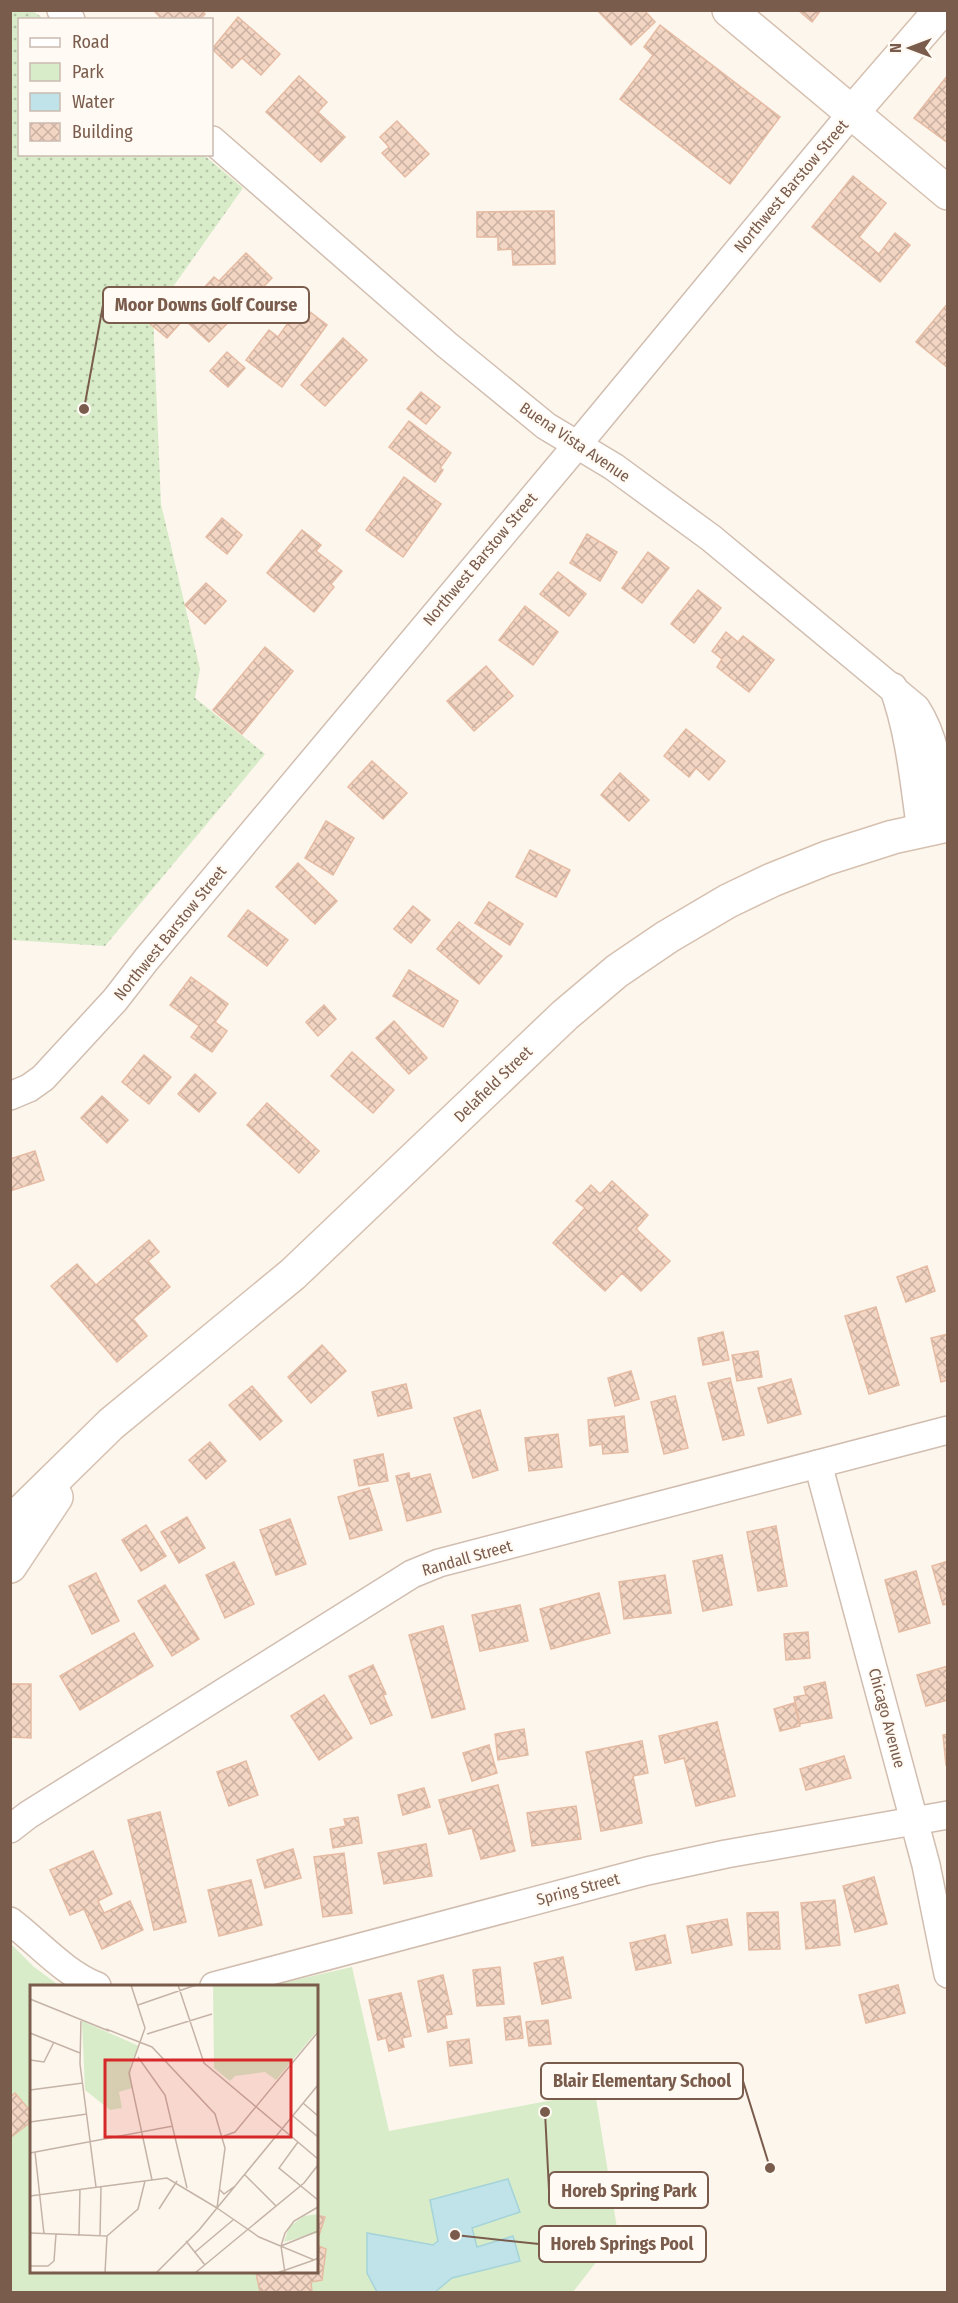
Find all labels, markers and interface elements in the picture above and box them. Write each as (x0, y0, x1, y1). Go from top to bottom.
legend (18, 18, 213, 156)
north arrow (880, 18, 940, 78)
text: Road (72, 31, 109, 53)
text: N (886, 43, 905, 53)
text: Park (72, 61, 105, 83)
text: Water (72, 91, 115, 113)
street label: Northwest Barstow Street (730, 115, 853, 256)
text: Building (72, 121, 133, 143)
callout: Moor Downs Golf Course (103, 287, 309, 323)
text: Moor Downs Golf Course (115, 294, 297, 316)
street label: Buena Vista Avenue (516, 398, 634, 486)
street label: Northwest Barstow Street (419, 488, 542, 629)
street label: Northwest Barstow Street (110, 861, 231, 1004)
street label: Delafield Street (450, 1041, 537, 1126)
street label: Randall Street (420, 1536, 515, 1580)
street label: Chicago Avenue (865, 1666, 909, 1770)
street label: Spring Street (534, 1869, 622, 1909)
inset map (30, 1985, 318, 2273)
callout: Blair Elementary School (541, 2063, 743, 2099)
text: Blair Elementary School (553, 2070, 731, 2092)
callout: Horeb Spring Park (549, 2172, 708, 2208)
text: Horeb Spring Park (561, 2180, 697, 2202)
callout: Horeb Springs Pool (539, 2226, 706, 2262)
text: Horeb Springs Pool (551, 2233, 693, 2255)

